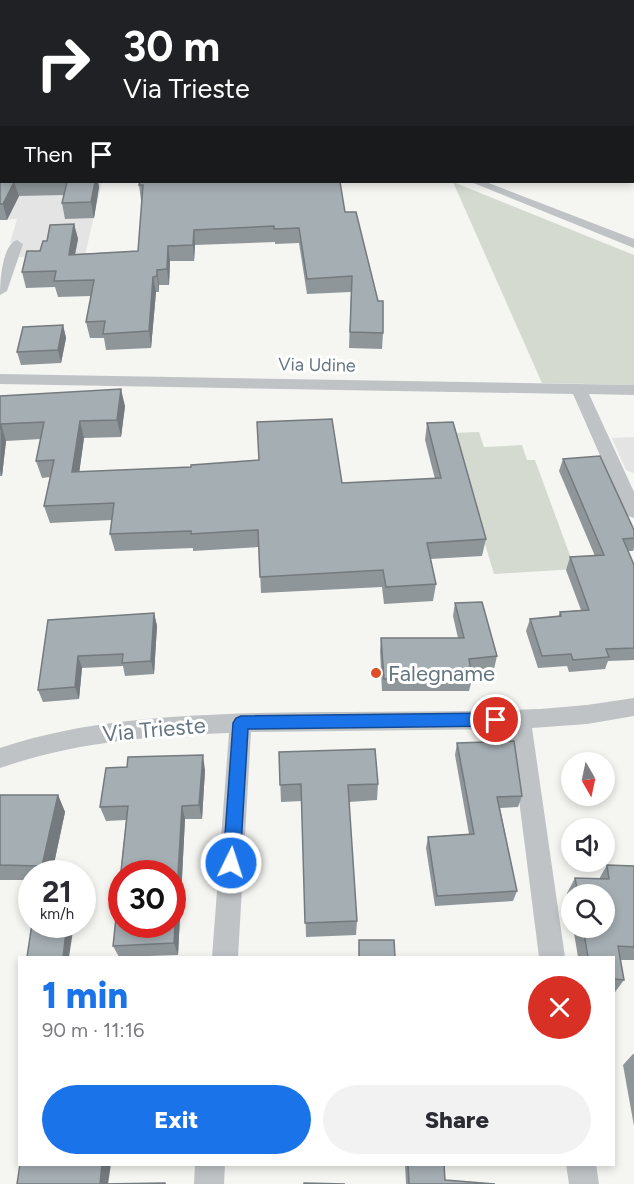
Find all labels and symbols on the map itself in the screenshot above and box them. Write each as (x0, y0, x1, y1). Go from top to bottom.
street label: Via Udine (278, 353, 356, 377)
place label: Falegname (388, 660, 495, 687)
marker: Falegname (369, 666, 383, 680)
pin (470, 694, 521, 745)
street label: Via Trieste (101, 712, 207, 747)
north arrow (561, 752, 615, 806)
position arrow (199, 831, 263, 895)
speed limit sign: 30 (108, 860, 186, 938)

